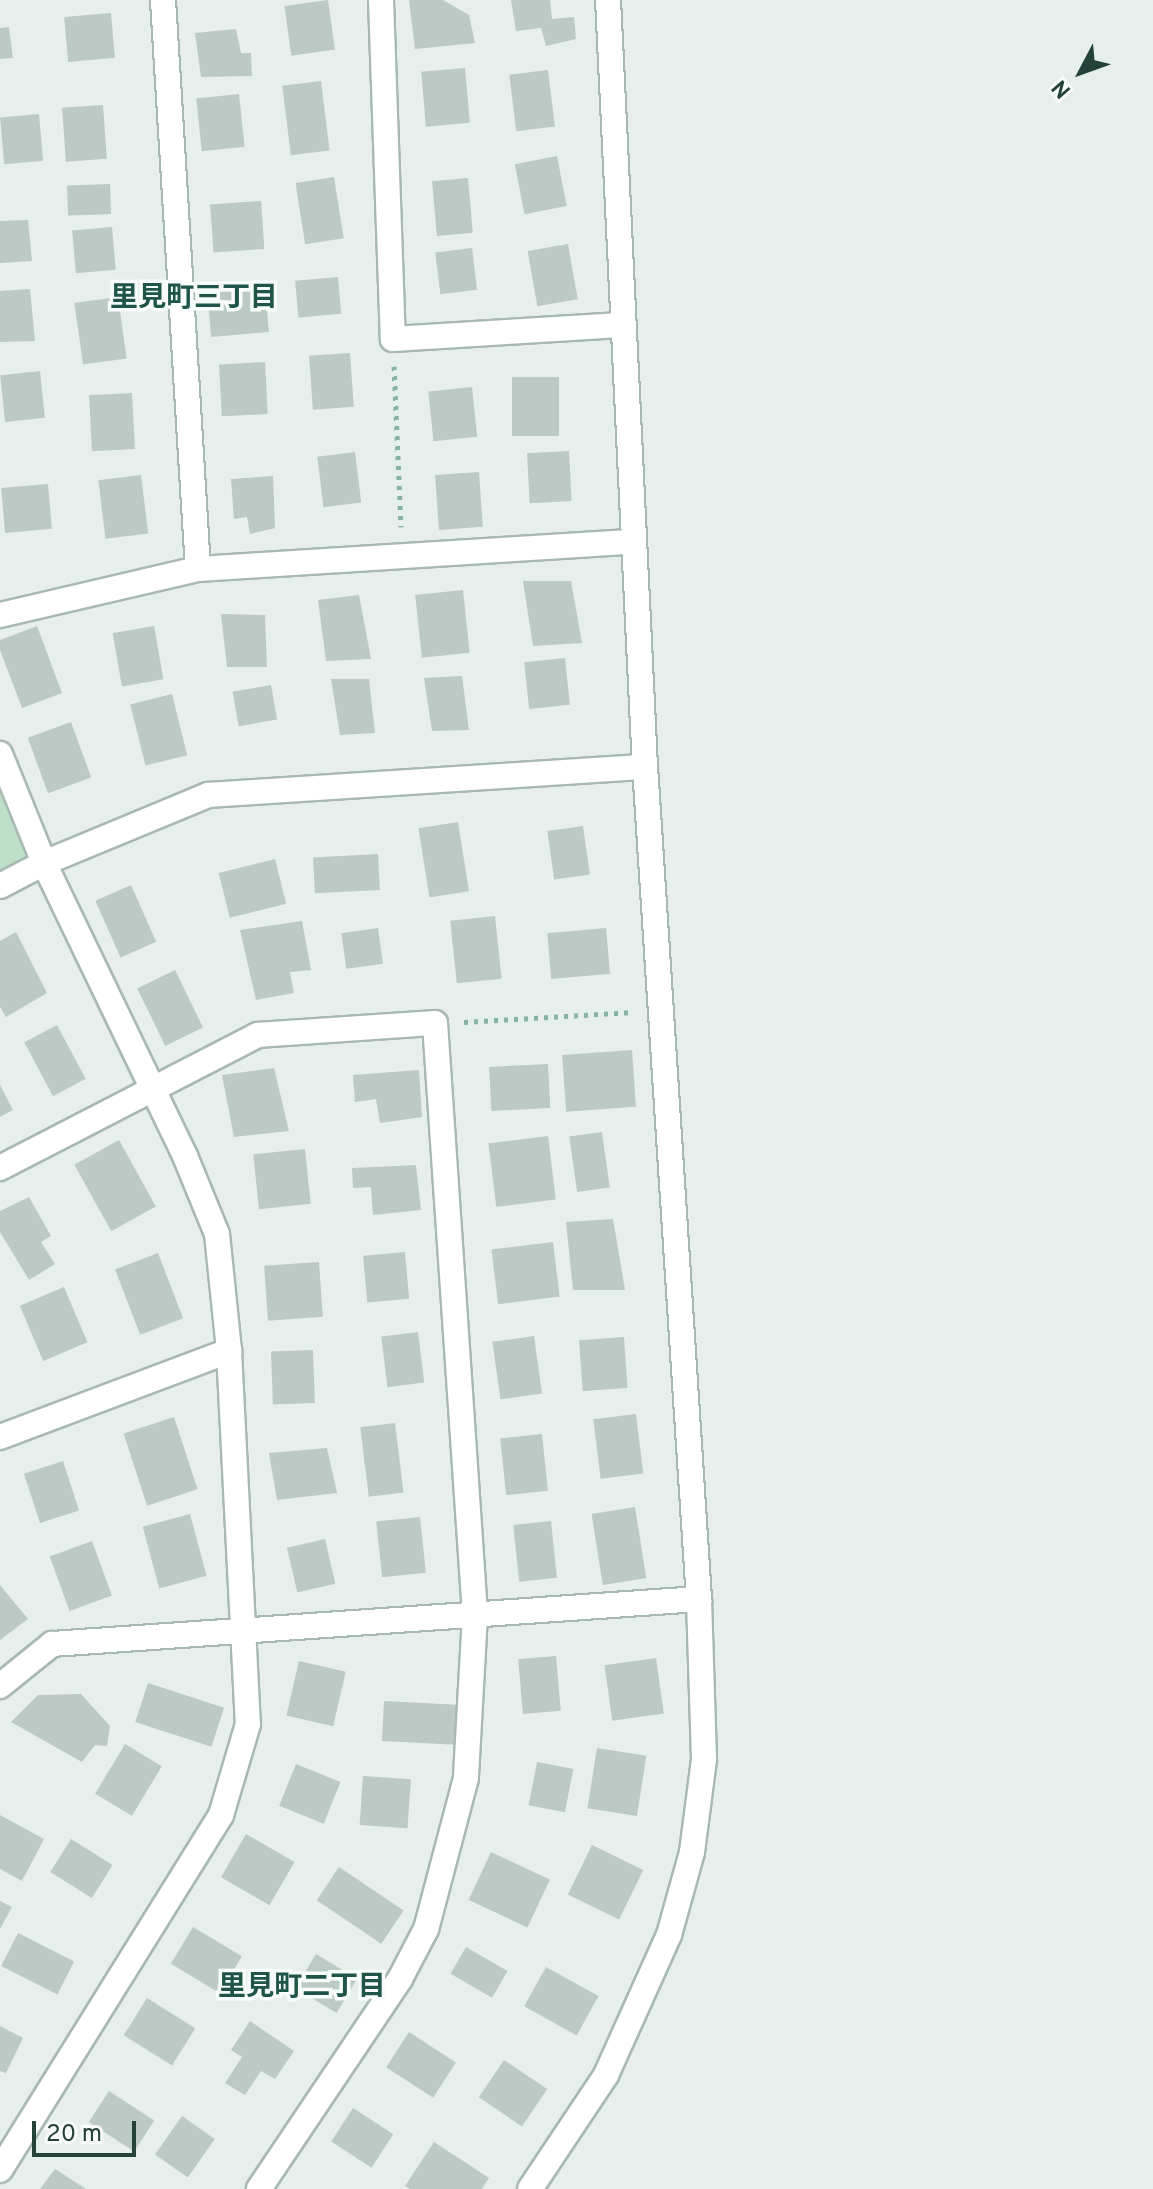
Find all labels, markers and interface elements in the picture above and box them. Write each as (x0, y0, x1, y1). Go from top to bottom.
north arrow (1041, 32, 1121, 112)
text: N (1047, 73, 1078, 103)
district label: 里見町三丁目 (110, 282, 278, 316)
district label: 里見町二丁目 (218, 1971, 386, 2005)
scale bar (36, 2105, 140, 2155)
text: 20 m (46, 2120, 102, 2150)

